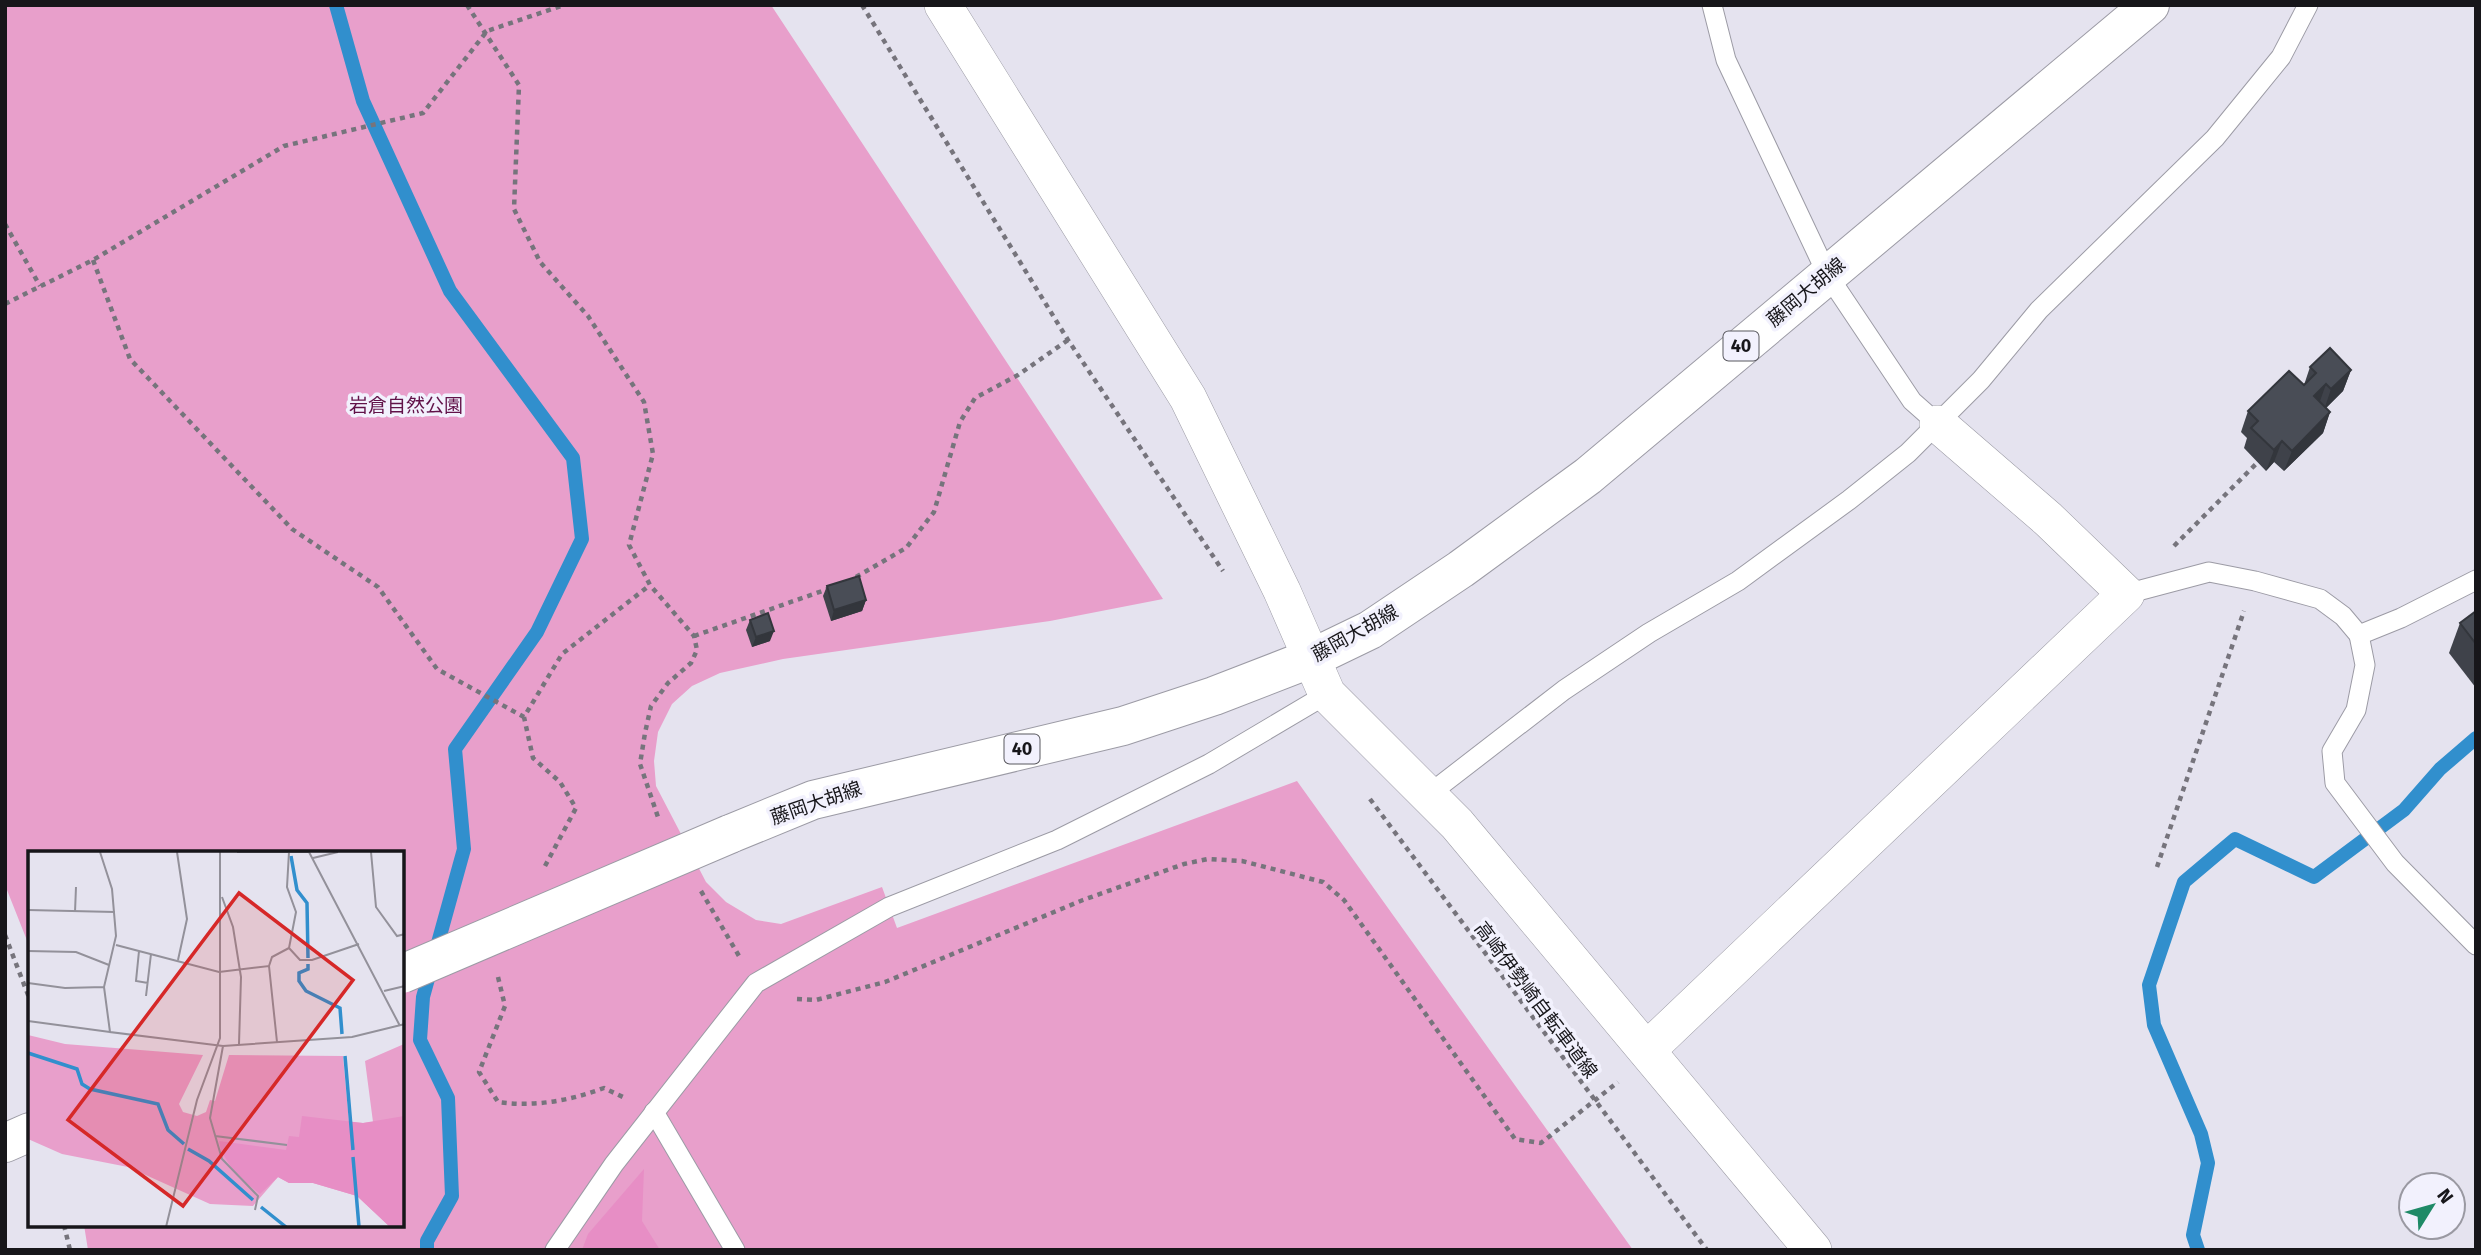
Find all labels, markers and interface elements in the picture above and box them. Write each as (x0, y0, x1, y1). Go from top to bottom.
street label: 藤岡大胡線 (1762, 253, 1850, 331)
road number: 40 (1724, 332, 1758, 360)
park label: 岩倉自然公園 (349, 394, 463, 417)
street label: 藤岡大胡線 (1308, 600, 1402, 666)
road number: 40 (1004, 734, 1040, 764)
street label: 藤岡大胡線 (767, 777, 865, 829)
inset map (28, 851, 404, 1227)
street label: 高崎伊勢崎自転車道線 (1470, 917, 1602, 1083)
north arrow (2397, 1171, 2467, 1241)
text: N (2432, 1184, 2458, 1208)

